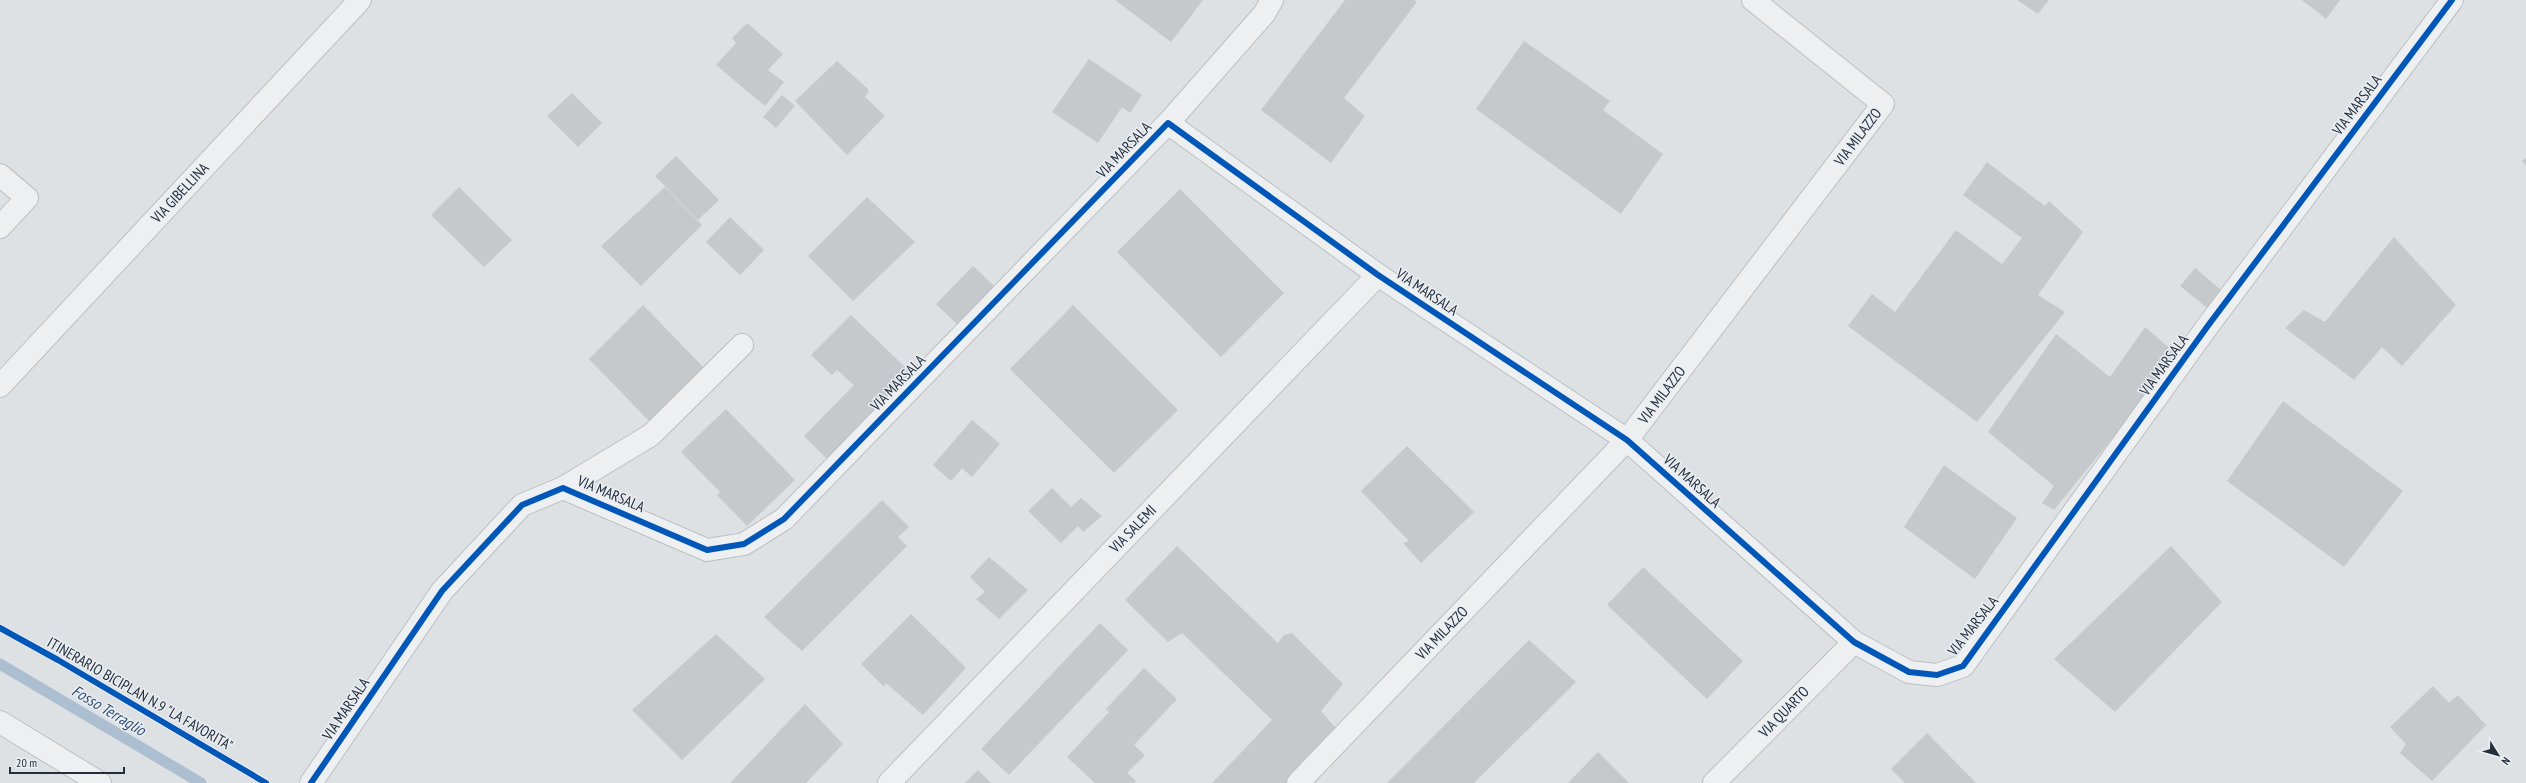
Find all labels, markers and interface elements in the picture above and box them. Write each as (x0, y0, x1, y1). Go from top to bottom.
street label: VIA MARSALA (2327, 70, 2386, 140)
street label: VIA MILAZZO (1829, 104, 1885, 170)
street label: VIA MARSALA (1091, 117, 1156, 183)
street label: VIA GIBELLINA (146, 158, 213, 228)
street label: VIA MARSALA (1392, 263, 1463, 320)
street label: VIA MARSALA (2134, 330, 2193, 400)
street label: VIA MARSALA (865, 350, 930, 416)
street label: VIA MILAZZO (1633, 362, 1689, 428)
street label: VIA MARSALA (1659, 449, 1726, 512)
street label: VIA MARSALA (574, 471, 648, 517)
street label: VIA SALEMI (1104, 501, 1160, 557)
street label: VIA MARSALA (1943, 591, 2003, 660)
street label: VIA MILAZZO (1411, 602, 1472, 664)
street label: ITINERARIO BICIPLAN N.9 "LA FAVORITA" (44, 633, 236, 755)
street label: VIA MARSALA (317, 673, 374, 744)
water label: Fosso Terraglio (68, 680, 150, 740)
street label: VIA QUARTO (1754, 682, 1813, 742)
north arrow (2478, 735, 2518, 775)
scale bar (10, 749, 124, 775)
text: N (2499, 754, 2513, 768)
text: 20 m (16, 755, 37, 770)

